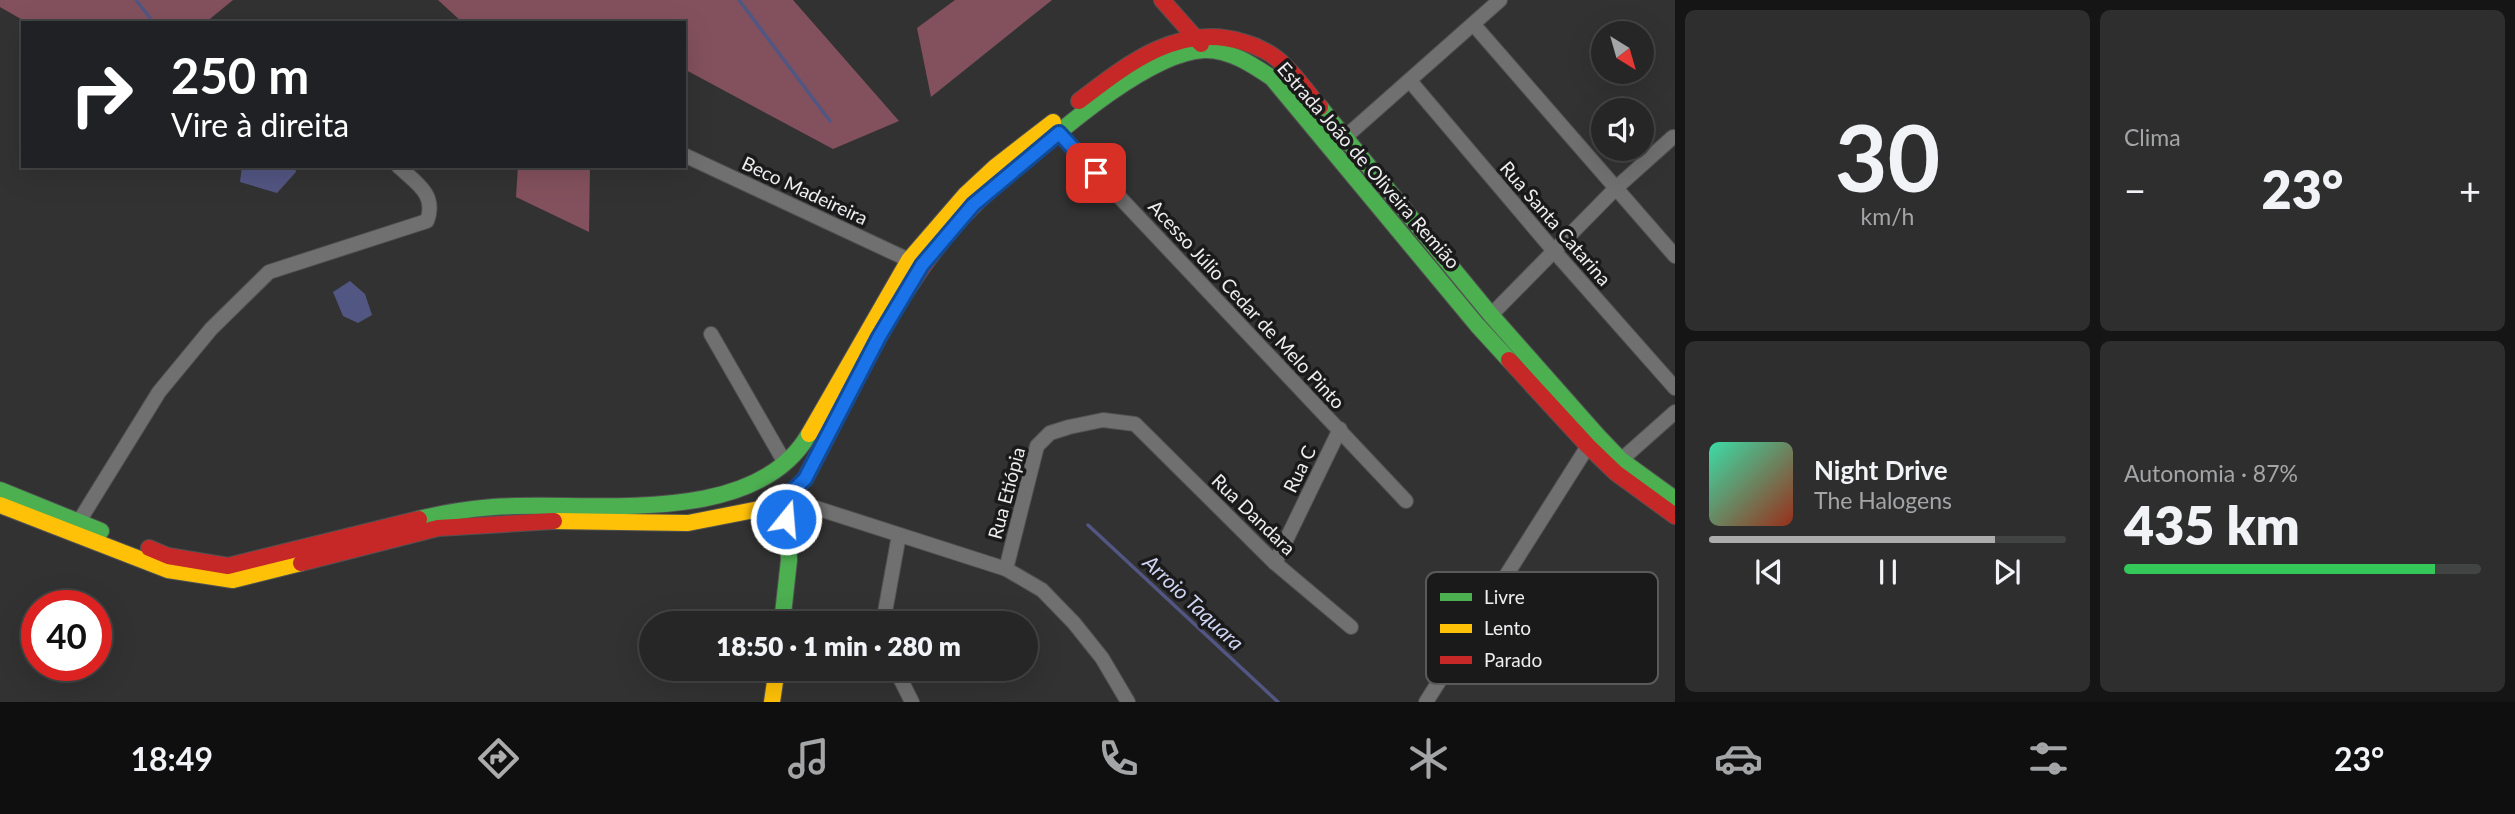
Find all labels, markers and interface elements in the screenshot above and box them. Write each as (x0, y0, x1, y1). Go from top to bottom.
north arrow (1591, 21, 1654, 84)
map controls (1591, 21, 1654, 161)
text: 250 m (171, 46, 309, 104)
icon: right (56, 49, 147, 140)
street label: Estrada João de Oliveira Remião (1273, 57, 1465, 273)
button: sound (1591, 98, 1654, 161)
text: 30 (1835, 102, 1940, 211)
text: Vire à direita (171, 105, 349, 144)
text: Clima (2124, 123, 2181, 151)
pin (1066, 143, 1126, 203)
street label: Beco Madeireira (738, 151, 872, 229)
icon: arrive (1077, 154, 1115, 192)
street label: Rua Santa Catarina (1496, 156, 1616, 290)
text: 23° (2262, 158, 2343, 220)
text: − (2124, 167, 2146, 213)
text: + (2459, 167, 2481, 213)
street label: Acesso Júlio Cedar de Melo Pinto (1144, 195, 1350, 413)
text: km/h (1861, 202, 1914, 230)
street label: Rua C (1278, 442, 1320, 496)
street label: Rua Etiópia (983, 445, 1029, 541)
text: Night Drive (1814, 454, 1948, 486)
text: Autonomia · 87% (2124, 459, 2298, 487)
street label: Rua Dandara (1208, 469, 1300, 559)
position arrow (749, 482, 823, 556)
text: The Halogens (1814, 486, 1952, 514)
text: 435 km (2124, 494, 2300, 556)
water label: Arroio Taquara (1138, 549, 1249, 655)
icon: previous (1750, 553, 1788, 591)
icon: pause (1869, 553, 1907, 591)
icon: next (1988, 553, 2026, 591)
legend (1426, 572, 1658, 684)
text: Livre (1484, 585, 1525, 608)
speed limit sign: 40 (21, 590, 112, 681)
text: Lento (1484, 616, 1531, 639)
text: 18:50 · 1 min · 280 m (716, 630, 961, 662)
text: Parado (1484, 648, 1542, 671)
icon: directions (474, 734, 523, 783)
icon: music (784, 734, 833, 783)
icon: phone (1094, 734, 1143, 783)
icon: climate (1404, 734, 1453, 783)
icon: car (1714, 734, 1763, 783)
icon: filters (2024, 734, 2073, 783)
text: 18:49 (131, 739, 213, 778)
text: 23° (2334, 739, 2384, 778)

